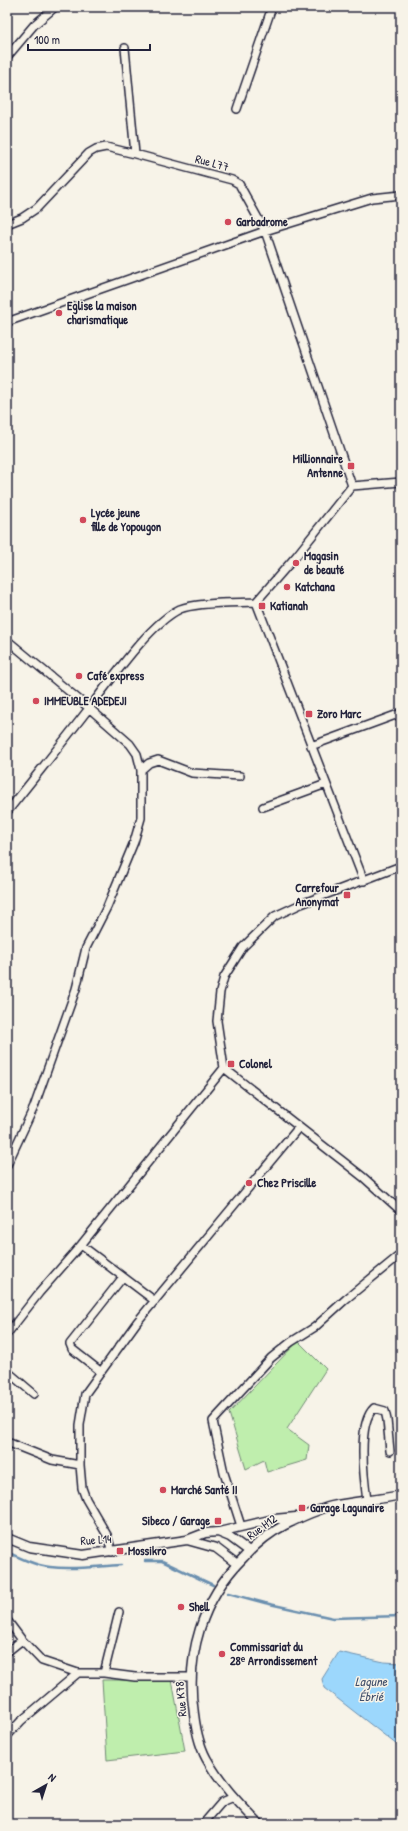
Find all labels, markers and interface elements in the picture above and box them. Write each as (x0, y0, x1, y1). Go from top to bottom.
scale bar (28, 26, 150, 52)
text: 100 m (34, 31, 60, 48)
street label: Rue L77 (193, 150, 231, 175)
place label: Garbadrome (236, 213, 288, 230)
marker: Garbadrome (223, 217, 233, 227)
place label: Eglise la maison charismatique (67, 297, 137, 329)
marker: Eglise la maison charismatique (54, 308, 64, 318)
place label: Millionnaire Antenne (293, 450, 343, 481)
marker: Millionnaire Antenne (346, 461, 356, 471)
place label: Lycée jeune fille de Yopougon (91, 504, 162, 536)
marker: Lycée jeune fille de Yopougon (78, 515, 88, 525)
place label: Magasin de beauté (304, 547, 345, 578)
marker: Magasin de beauté (291, 558, 301, 568)
place label: Katchana (295, 578, 335, 595)
marker: Katchana (282, 582, 292, 592)
place label: Katianah (270, 597, 309, 614)
marker: Katianah (257, 601, 267, 611)
place label: Café express (87, 667, 144, 685)
marker: Café express (74, 671, 84, 681)
place label: IMMEUBLE ADEDEJI (44, 692, 127, 709)
marker: IMMEUBLE ADEDEJI (31, 696, 41, 706)
place label: Zoro Marc (317, 705, 362, 722)
marker: Zoro Marc (304, 709, 314, 719)
place label: Carrefour Anonymat (295, 879, 340, 911)
marker: Carrefour Anonymat (342, 890, 352, 900)
place label: Colonel (239, 1055, 273, 1072)
marker: Colonel (226, 1059, 236, 1069)
place label: Chez Priscille (257, 1174, 317, 1191)
marker: Chez Priscille (244, 1178, 254, 1188)
place label: Marché Santé II (171, 1481, 238, 1498)
marker: Marché Santé II (158, 1485, 168, 1495)
place label: Garage Lagunaire (310, 1499, 384, 1517)
marker: Garage Lagunaire (297, 1503, 307, 1513)
street label: Rue H12 (243, 1510, 281, 1543)
place label: Sibeco / Garage (142, 1512, 210, 1530)
marker: Sibeco / Garage (213, 1516, 223, 1526)
street label: Rue L14 (80, 1530, 113, 1549)
place label: Mossikro (128, 1542, 167, 1559)
marker: Mossikro (115, 1546, 125, 1556)
place label: Shell (189, 1598, 210, 1615)
marker: Shell (176, 1602, 186, 1612)
place label: Commissariat du 28ᵉ Arrondissement (230, 1638, 318, 1669)
marker: Commissariat du 28ᵉ Arrondissement (217, 1649, 227, 1659)
water label: Lagune Ébrié (355, 1672, 388, 1705)
street label: Rue K78 (171, 1681, 191, 1717)
north arrow (26, 1765, 66, 1805)
text: N (46, 1770, 59, 1785)

